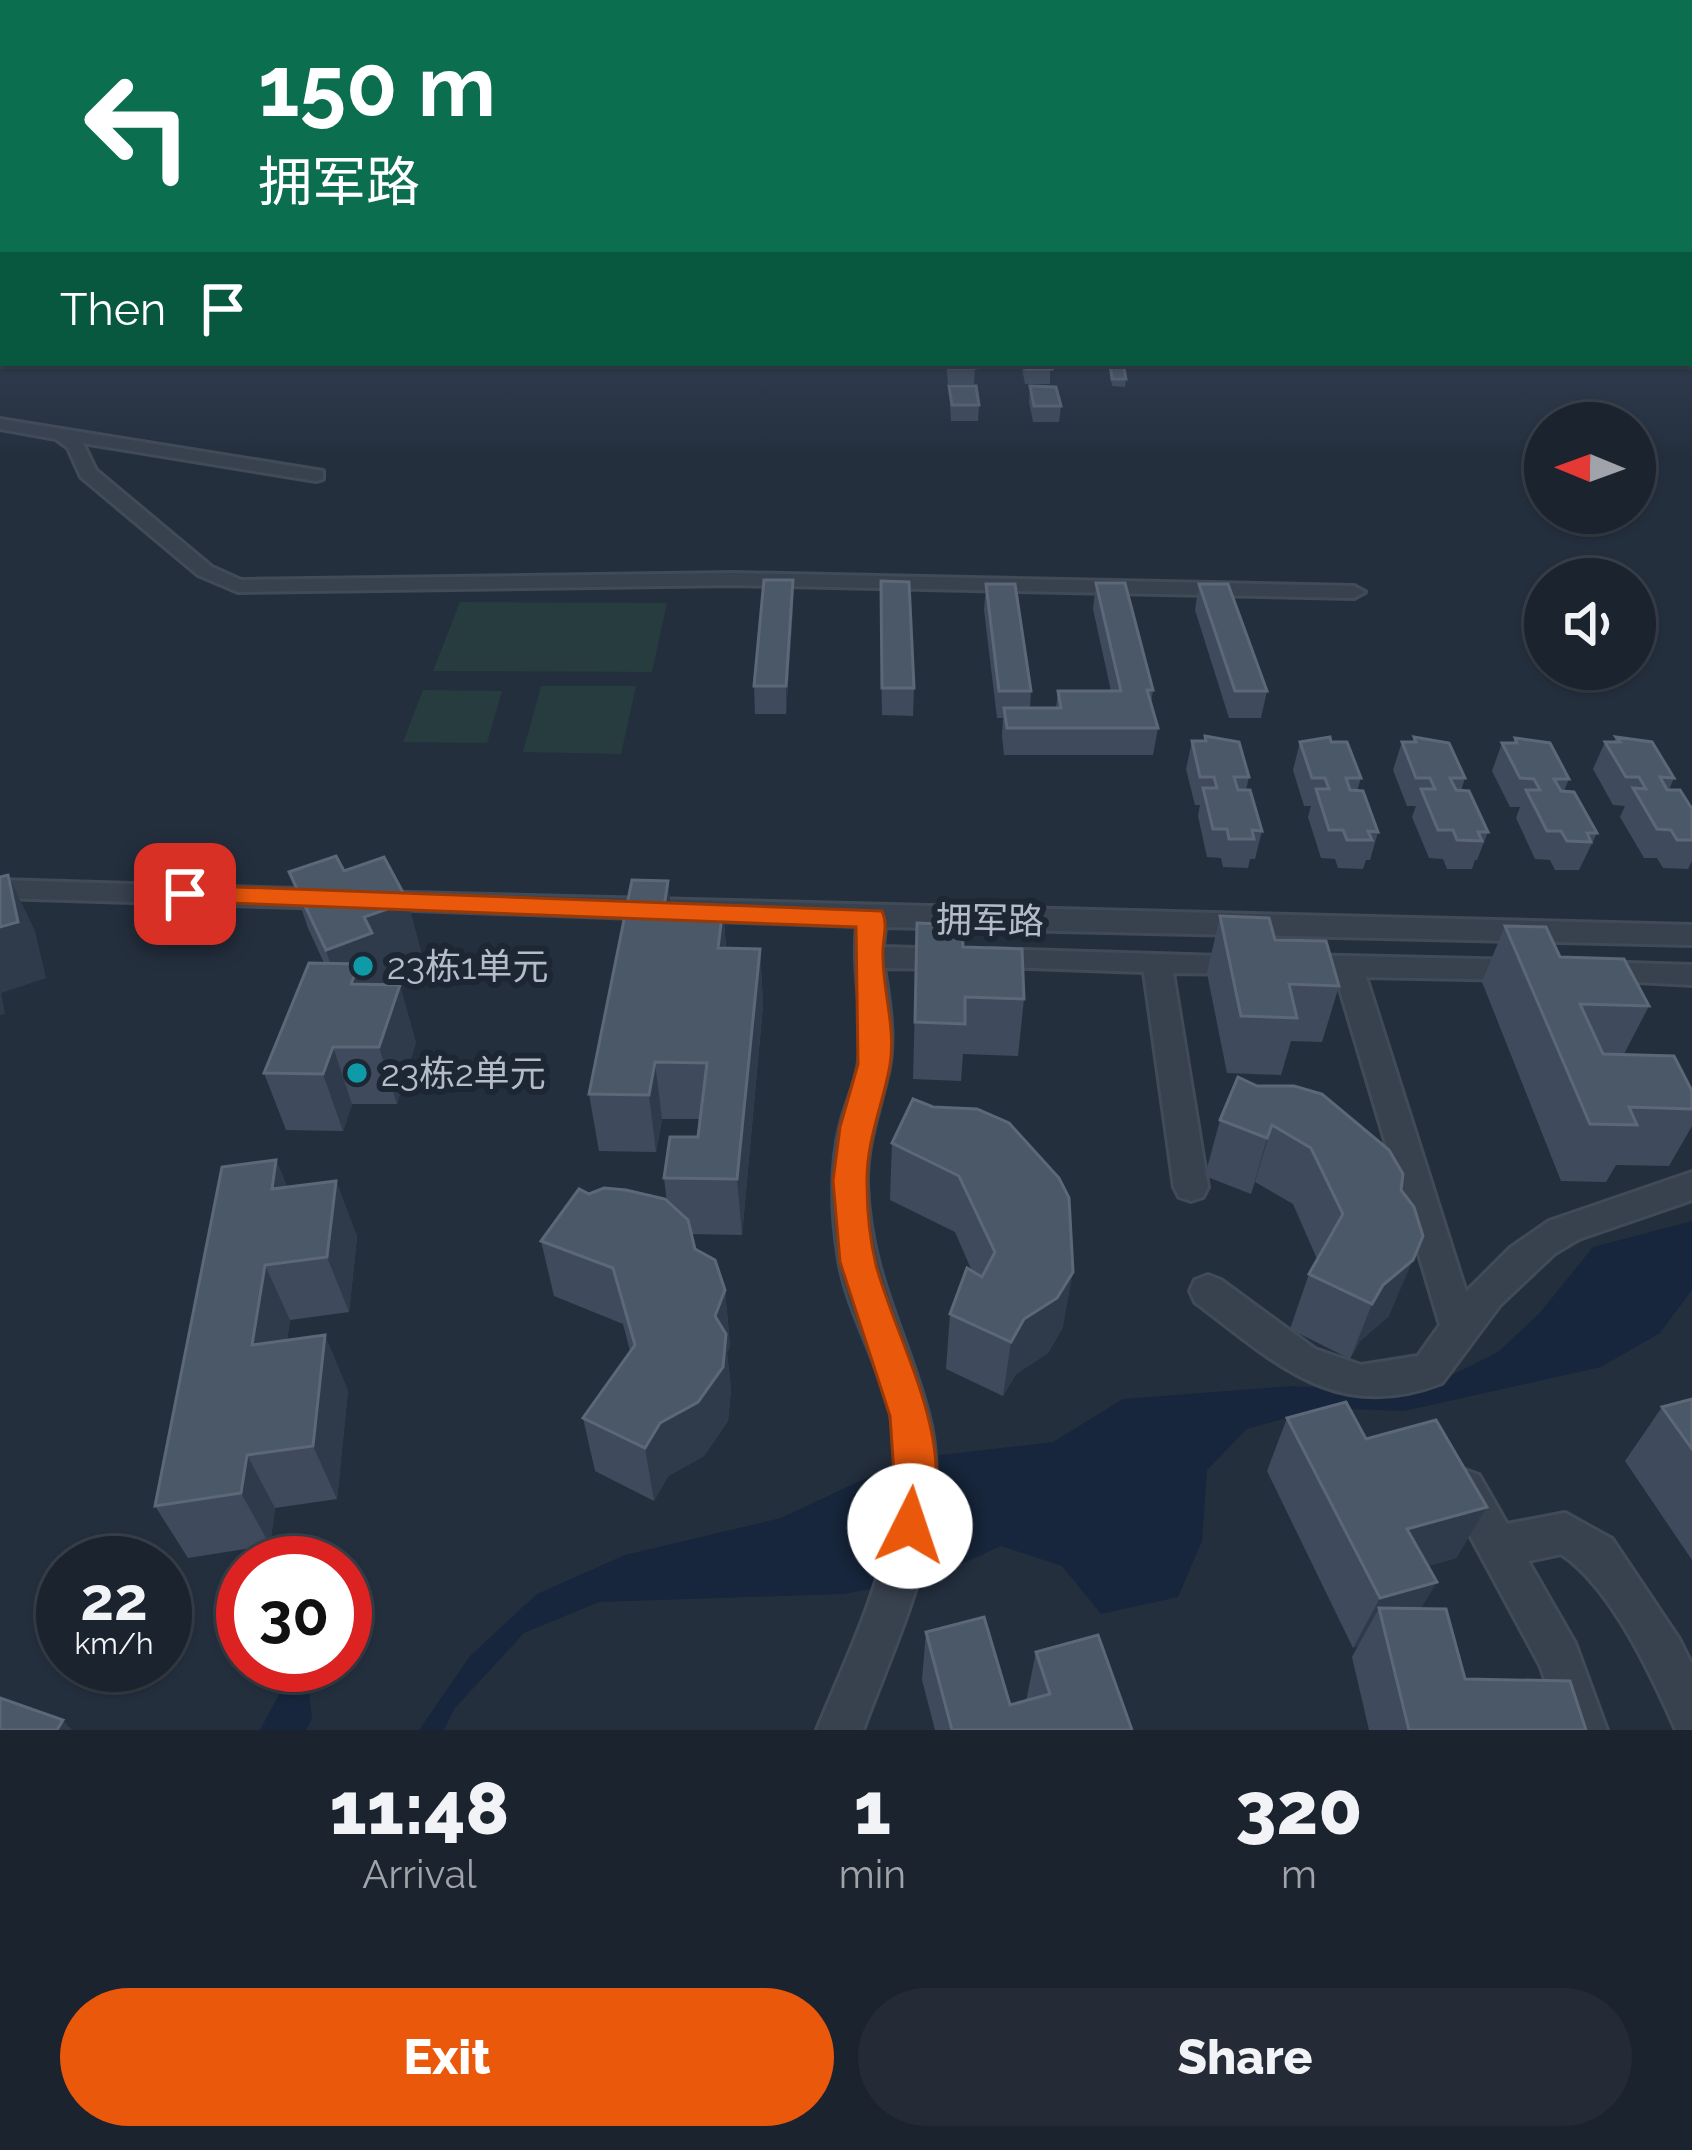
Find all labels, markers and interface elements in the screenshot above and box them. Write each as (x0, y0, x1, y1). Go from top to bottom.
text: 150 m (258, 37, 496, 136)
icon: left (60, 48, 216, 204)
text: 拥军路 (258, 150, 420, 214)
icon: arrive (190, 276, 256, 342)
text: Then (60, 283, 166, 336)
north arrow (1524, 402, 1656, 534)
map controls (1524, 402, 1656, 690)
button: sound (1524, 558, 1656, 690)
pin (134, 843, 236, 945)
icon: arrive (152, 861, 218, 927)
street label: 拥军路 (936, 898, 1044, 942)
place label: 23栋1单元 (387, 945, 548, 987)
marker: 23栋1单元 (350, 953, 376, 979)
place label: 23栋2单元 (381, 1052, 546, 1094)
marker: 23栋2单元 (344, 1060, 370, 1086)
position arrow (847, 1463, 973, 1589)
speed limit sign: 30 (216, 1536, 372, 1692)
text: 22 (80, 1564, 148, 1634)
text: km/h (74, 1626, 154, 1661)
text: 11:48 (330, 1766, 509, 1851)
text: 1 (854, 1766, 891, 1851)
text: 320 (1235, 1766, 1362, 1851)
text: Arrival (362, 1851, 477, 1897)
text: min (839, 1851, 906, 1897)
text: m (1281, 1851, 1317, 1897)
button: Exit (60, 1988, 834, 2126)
button: Share (858, 1988, 1632, 2126)

